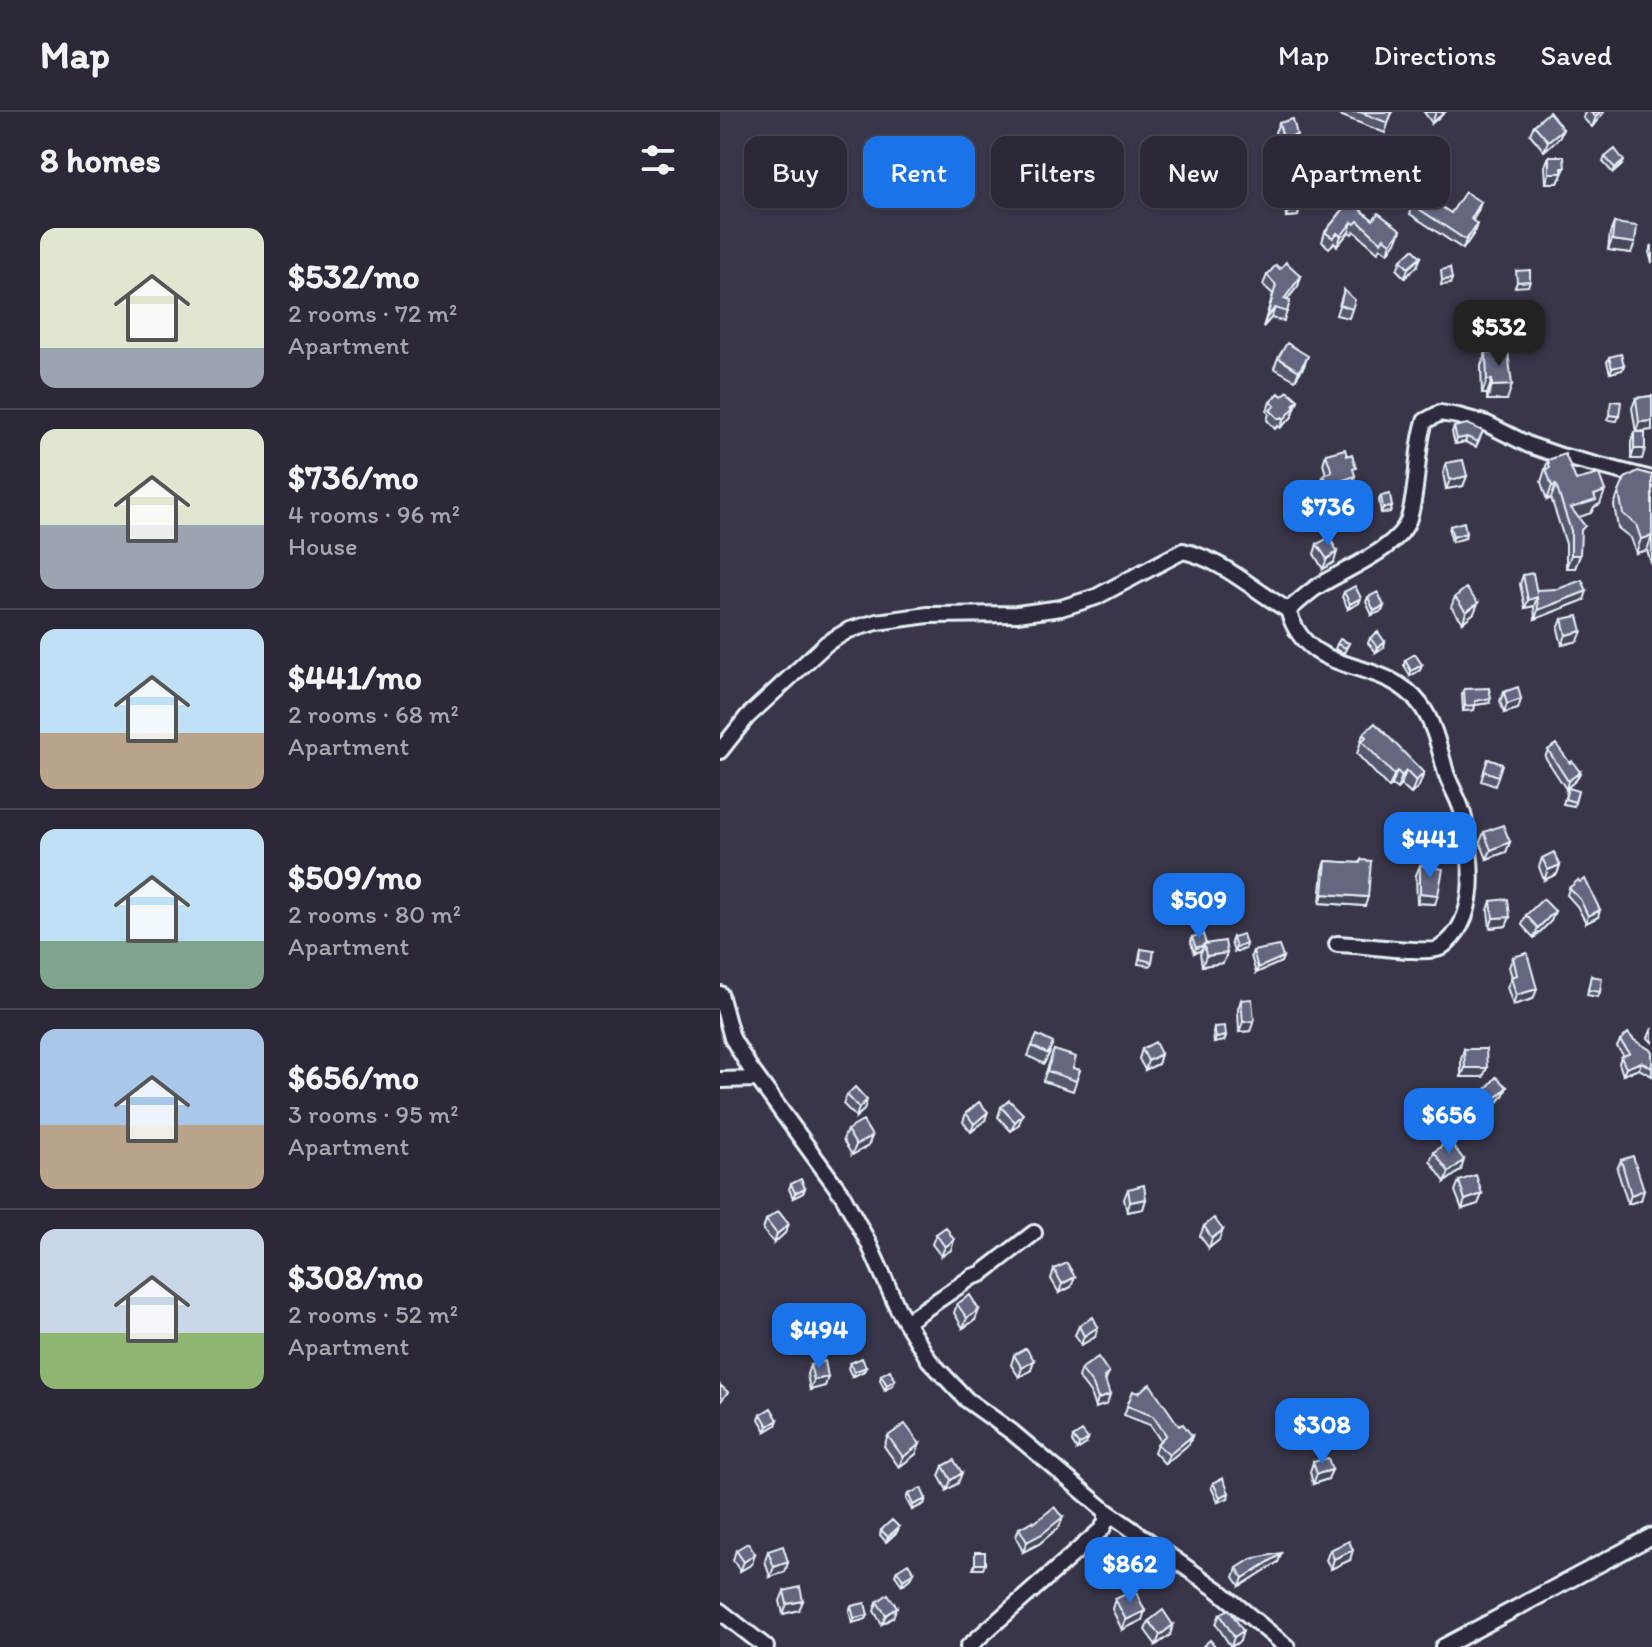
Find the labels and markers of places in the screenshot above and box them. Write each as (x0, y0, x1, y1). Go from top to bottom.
pin: $532 (1452, 300, 1546, 368)
pin: $736 (1281, 480, 1375, 548)
pin: $441 (1383, 812, 1477, 880)
pin: $509 (1152, 873, 1246, 941)
pin: $656 (1402, 1088, 1496, 1156)
pin: $494 (772, 1303, 866, 1371)
pin: $308 (1275, 1398, 1369, 1466)
pin: $862 (1083, 1537, 1177, 1605)

